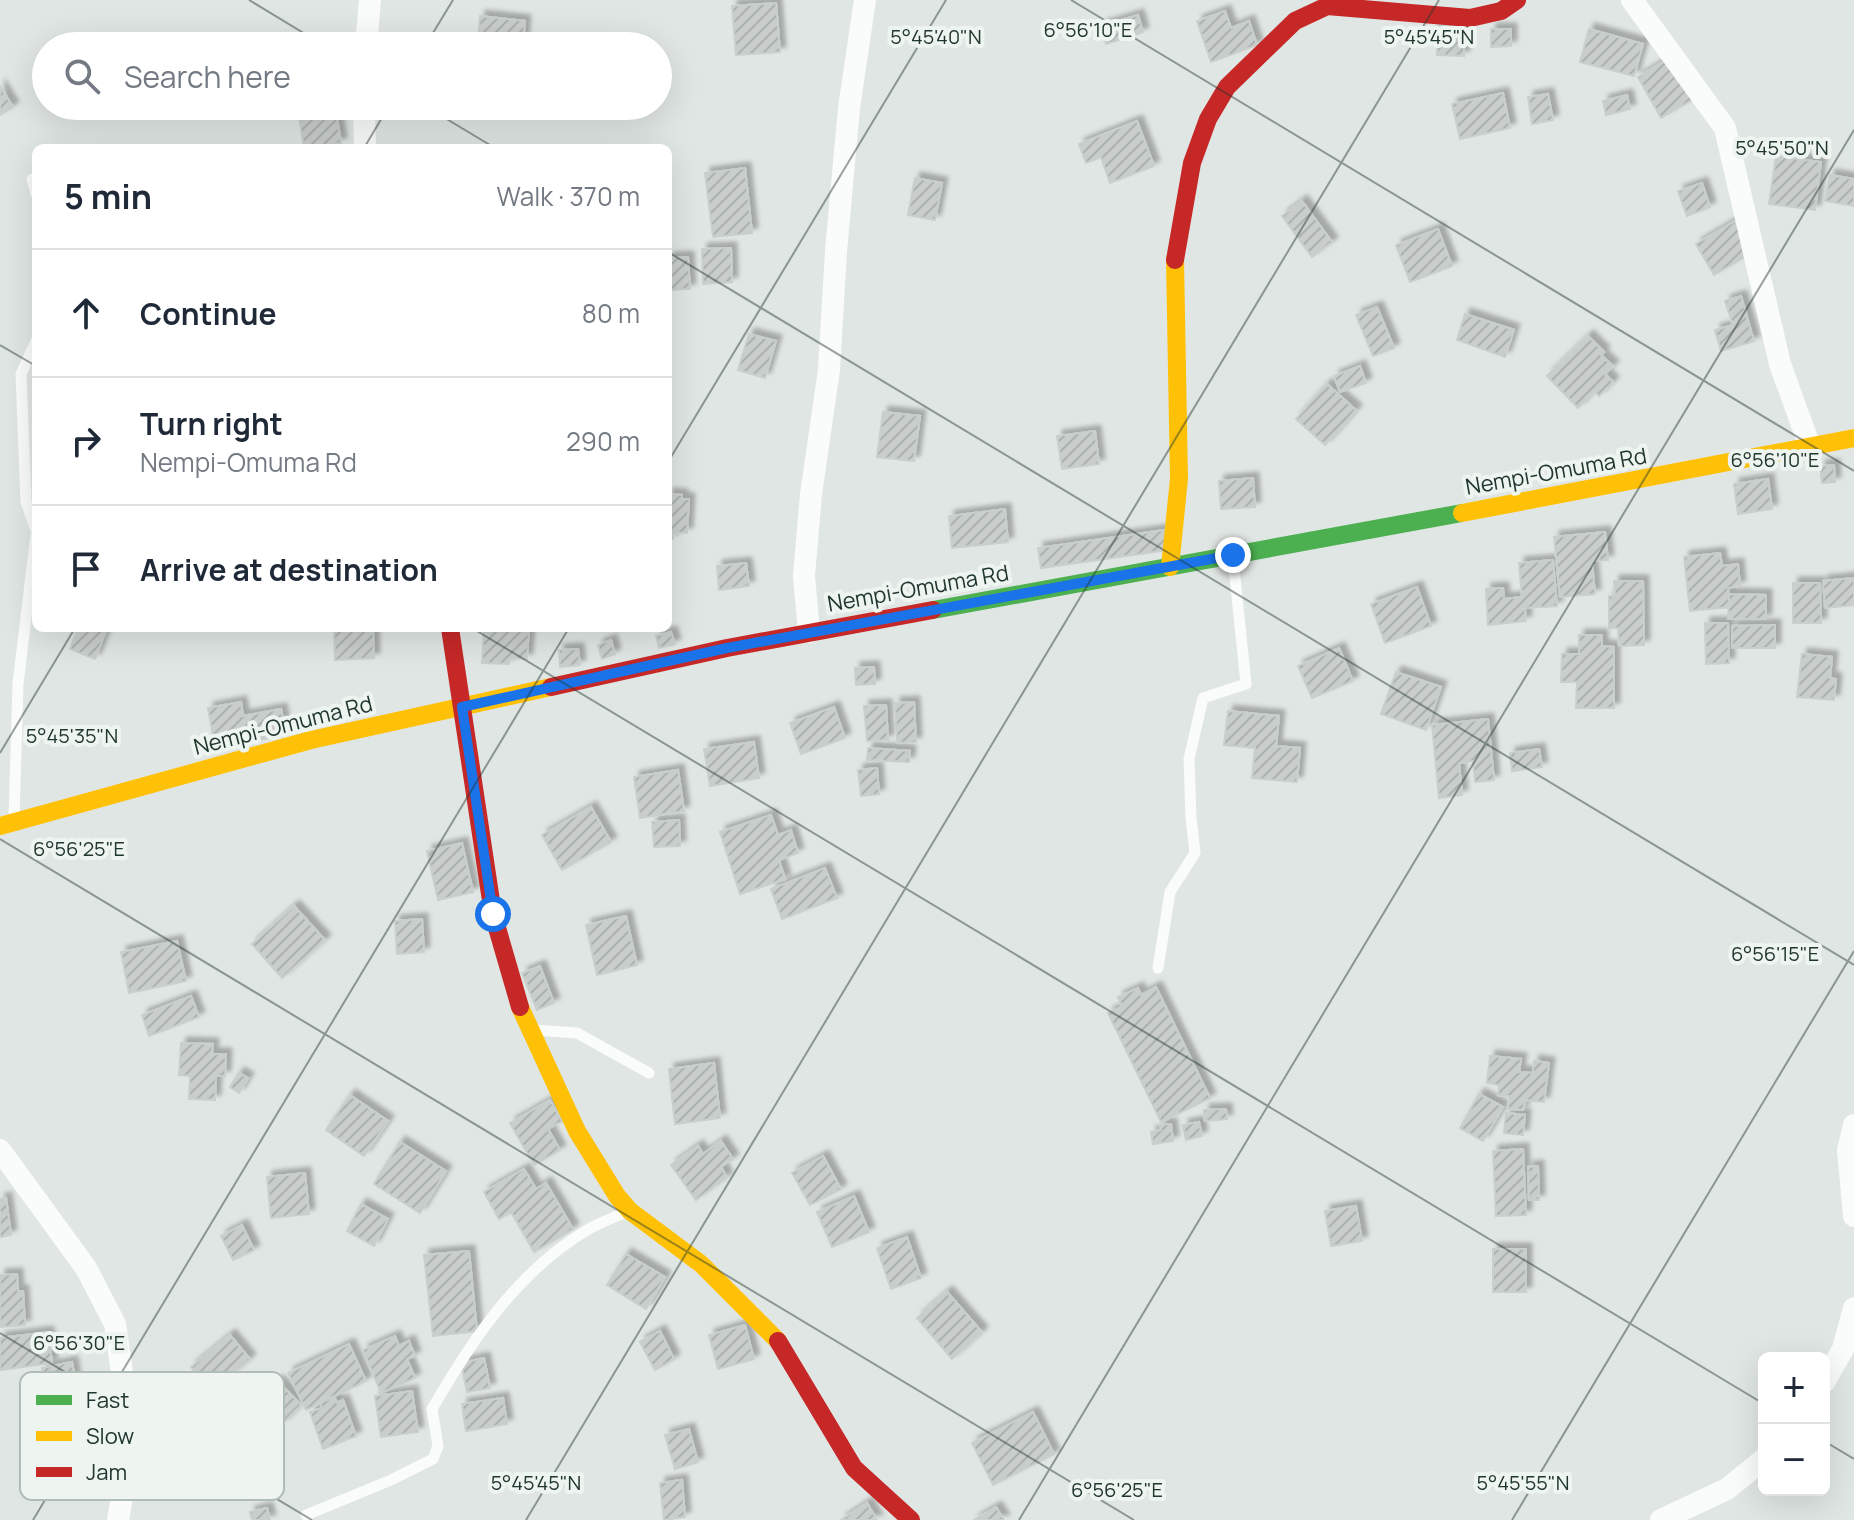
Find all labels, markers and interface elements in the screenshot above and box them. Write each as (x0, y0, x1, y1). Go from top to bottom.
text: 6°56'10"E (1044, 16, 1132, 43)
text: 5°45'40"N (890, 23, 982, 50)
text: 5°45'45"N (1384, 23, 1474, 50)
search box (32, 32, 672, 120)
icon: search (60, 54, 104, 98)
text: Search here (124, 56, 291, 97)
text: 5°45'50"N (1735, 134, 1829, 161)
text: 5 min (64, 173, 152, 219)
text: Walk · 370 m (497, 178, 640, 214)
icon: ahead (64, 291, 108, 335)
text: Continue (140, 293, 276, 334)
text: 80 m (582, 295, 640, 331)
text: Turn right (140, 403, 283, 444)
icon: right (64, 419, 108, 463)
text: 290 m (566, 423, 640, 459)
street label: Nempi-Omuma Rd (1463, 440, 1649, 502)
text: Nempi-Omuma Rd (140, 444, 357, 480)
text: 6°56'10"E (1731, 446, 1819, 473)
route end (1215, 537, 1251, 573)
icon: arrive (64, 547, 108, 591)
text: Arrive at destination (140, 549, 438, 590)
street label: Nempi-Omuma Rd (825, 557, 1011, 619)
street label: Nempi-Omuma Rd (190, 688, 376, 762)
text: 5°45'35"N (26, 722, 118, 749)
text: 6°56'25"E (33, 835, 125, 862)
route start (475, 896, 511, 932)
text: 6°56'15"E (1731, 940, 1819, 967)
text: 6°56'30"E (33, 1329, 125, 1356)
map controls (1758, 1352, 1830, 1496)
button: + (1758, 1352, 1830, 1424)
legend (20, 1372, 284, 1500)
text: Fast (86, 1385, 129, 1415)
text: Slow (86, 1421, 134, 1451)
button: − (1758, 1424, 1830, 1496)
text: Jam (86, 1457, 127, 1487)
text: 5°45'45"N (491, 1469, 581, 1496)
text: 5°45'55"N (1477, 1469, 1569, 1496)
text: 6°56'25"E (1071, 1476, 1163, 1503)

